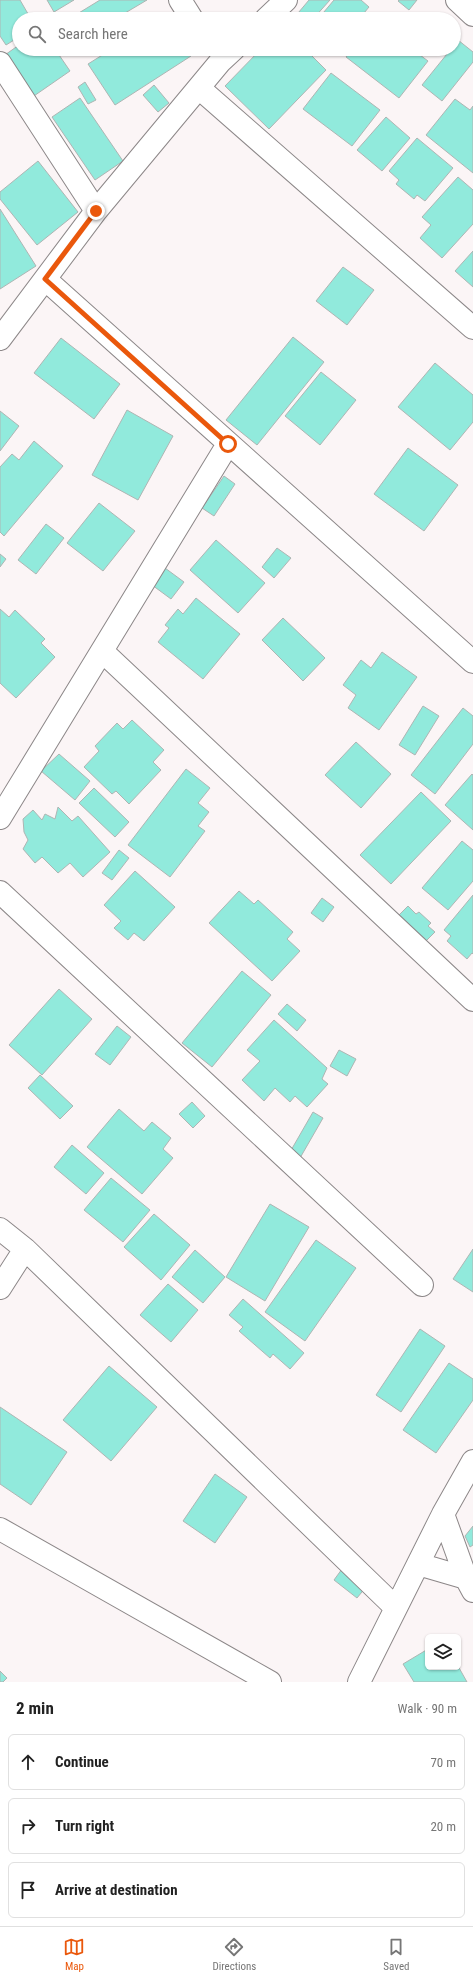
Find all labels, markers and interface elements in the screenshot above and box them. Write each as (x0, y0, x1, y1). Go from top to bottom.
search box (12, 12, 461, 56)
icon: search (26, 23, 48, 45)
text: Search here (58, 25, 128, 43)
route end (87, 202, 105, 220)
route start (219, 435, 237, 453)
map controls (425, 1634, 461, 1670)
button: layers (425, 1634, 461, 1670)
text: 2 min (16, 1698, 54, 1718)
text: Walk · 90 m (397, 1701, 457, 1716)
icon: ahead (17, 1751, 39, 1773)
text: Continue (55, 1753, 109, 1771)
text: 70 m (430, 1755, 456, 1770)
icon: right (17, 1815, 39, 1837)
text: Turn right (55, 1817, 114, 1835)
text: 20 m (430, 1819, 456, 1834)
icon: arrive (17, 1879, 39, 1901)
text: Arrive at destination (55, 1881, 178, 1899)
tab: Map (63, 1936, 85, 1973)
tab: Directions (212, 1936, 256, 1973)
tab: Saved (383, 1936, 410, 1973)

